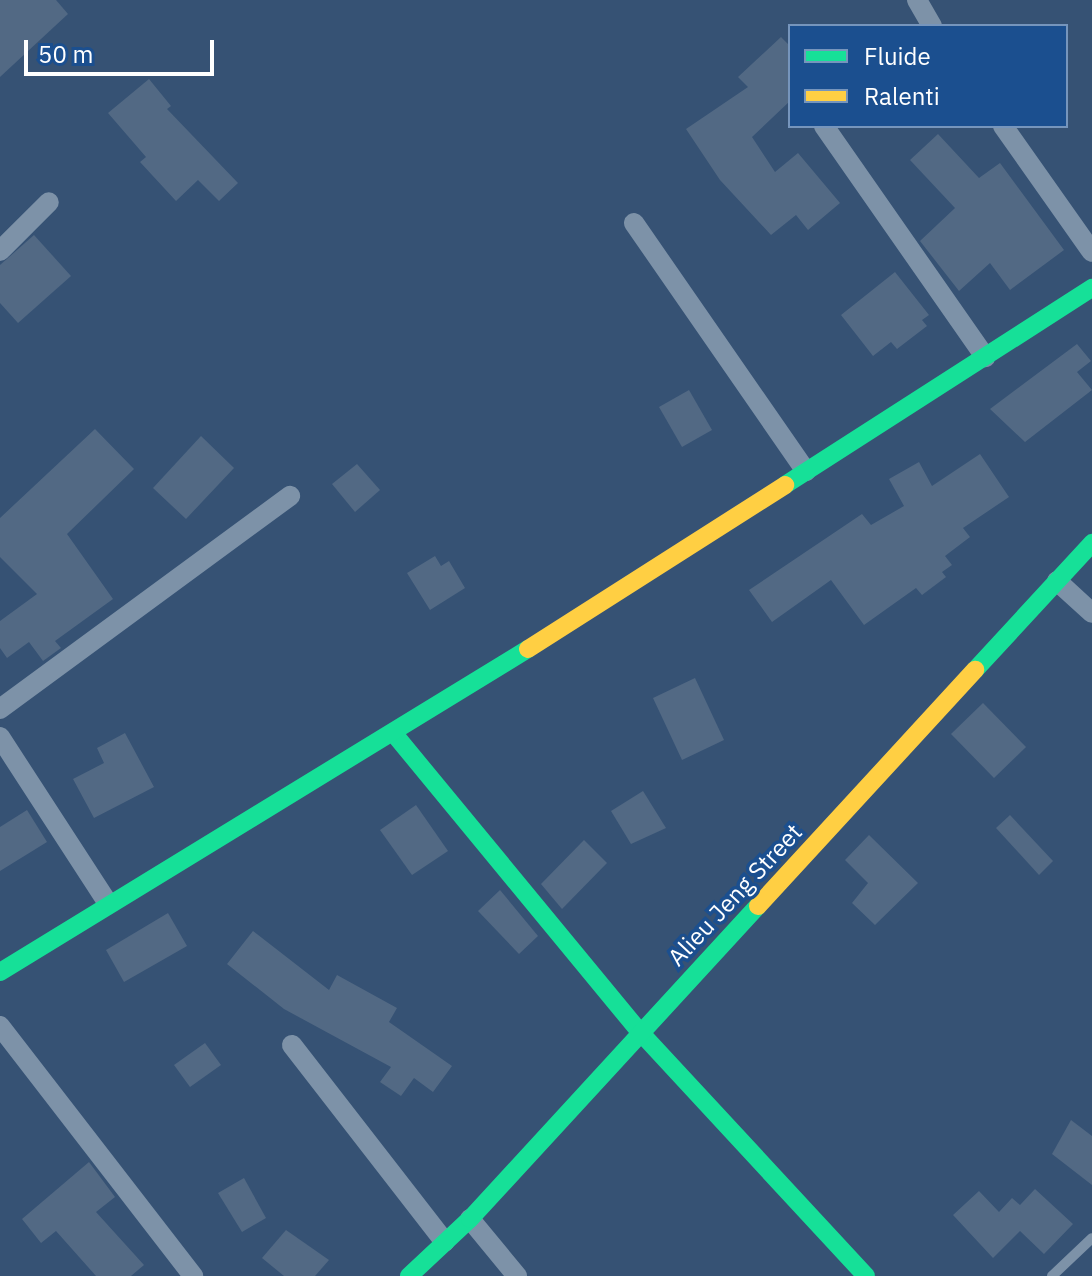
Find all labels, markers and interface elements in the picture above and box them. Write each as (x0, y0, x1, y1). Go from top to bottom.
scale bar (28, 24, 218, 74)
legend (788, 24, 1068, 128)
text: 50 m (38, 38, 93, 70)
text: Fluide (864, 40, 931, 72)
text: Ralenti (864, 80, 940, 112)
street label: Alieu Jeng Street (662, 818, 808, 972)

